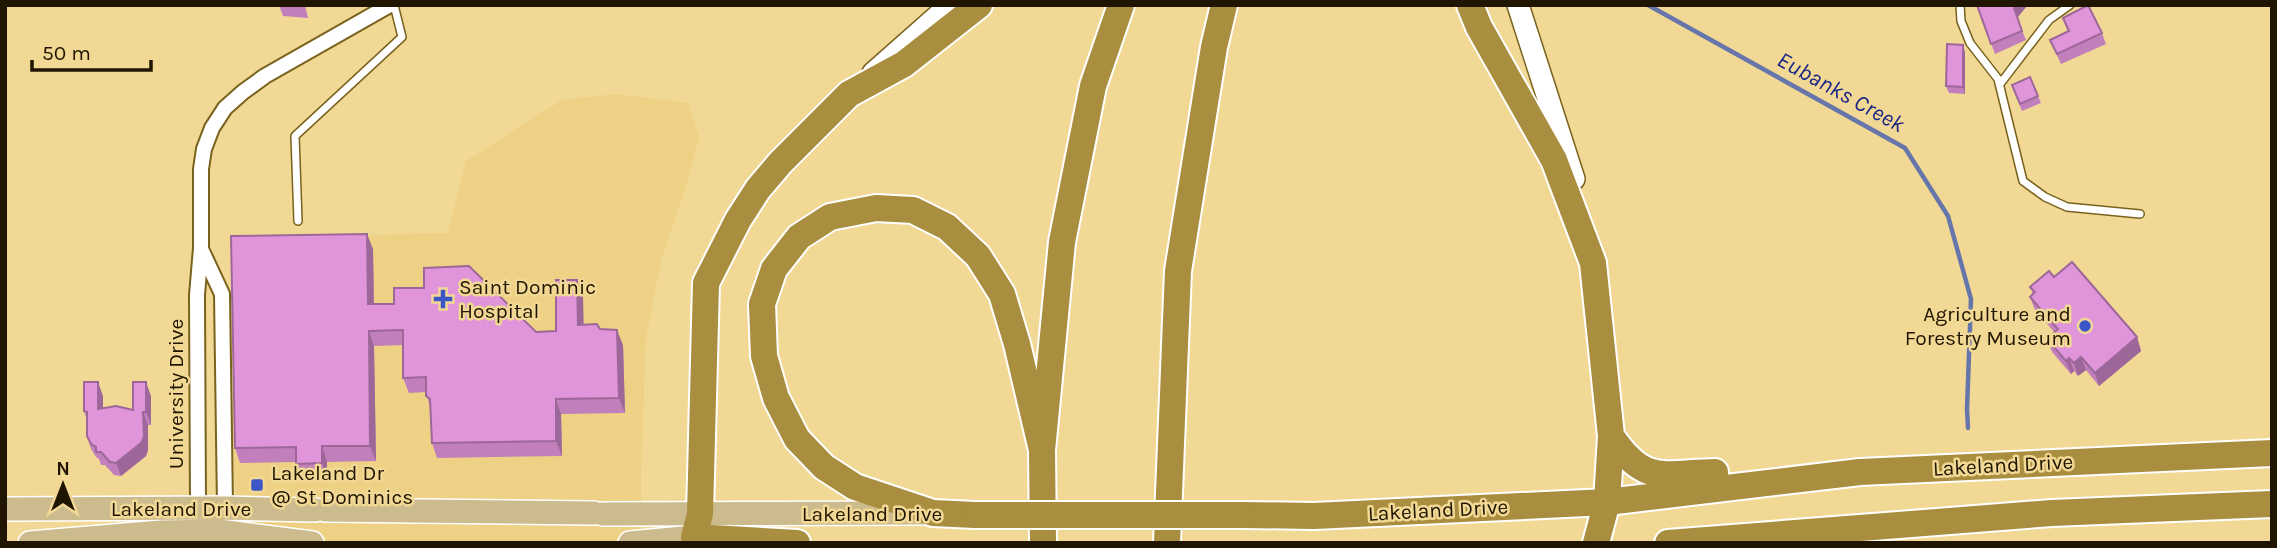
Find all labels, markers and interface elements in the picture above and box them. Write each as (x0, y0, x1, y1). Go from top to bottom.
scale bar (32, 28, 150, 72)
text: 50 m (42, 41, 91, 65)
water label: Eubanks Creek (1773, 46, 1910, 138)
place label: Saint Dominic Hospital (459, 275, 596, 323)
marker: Saint Dominic Hospital (433, 289, 453, 309)
place label: Agriculture and Forestry Museum (1905, 302, 2071, 350)
marker: Agriculture and Forestry Museum (2077, 318, 2093, 334)
street label: University Drive (164, 319, 188, 469)
street label: Lakeland Drive (1932, 449, 2074, 481)
north arrow (28, 450, 98, 520)
text: N (56, 458, 70, 480)
place label: Lakeland Dr @ St Dominics (271, 461, 413, 509)
marker: Lakeland Dr @ St Dominics (249, 477, 265, 493)
street label: Lakeland Drive (1367, 494, 1509, 526)
street label: Lakeland Drive (111, 497, 251, 521)
street label: Lakeland Drive (802, 502, 942, 526)

